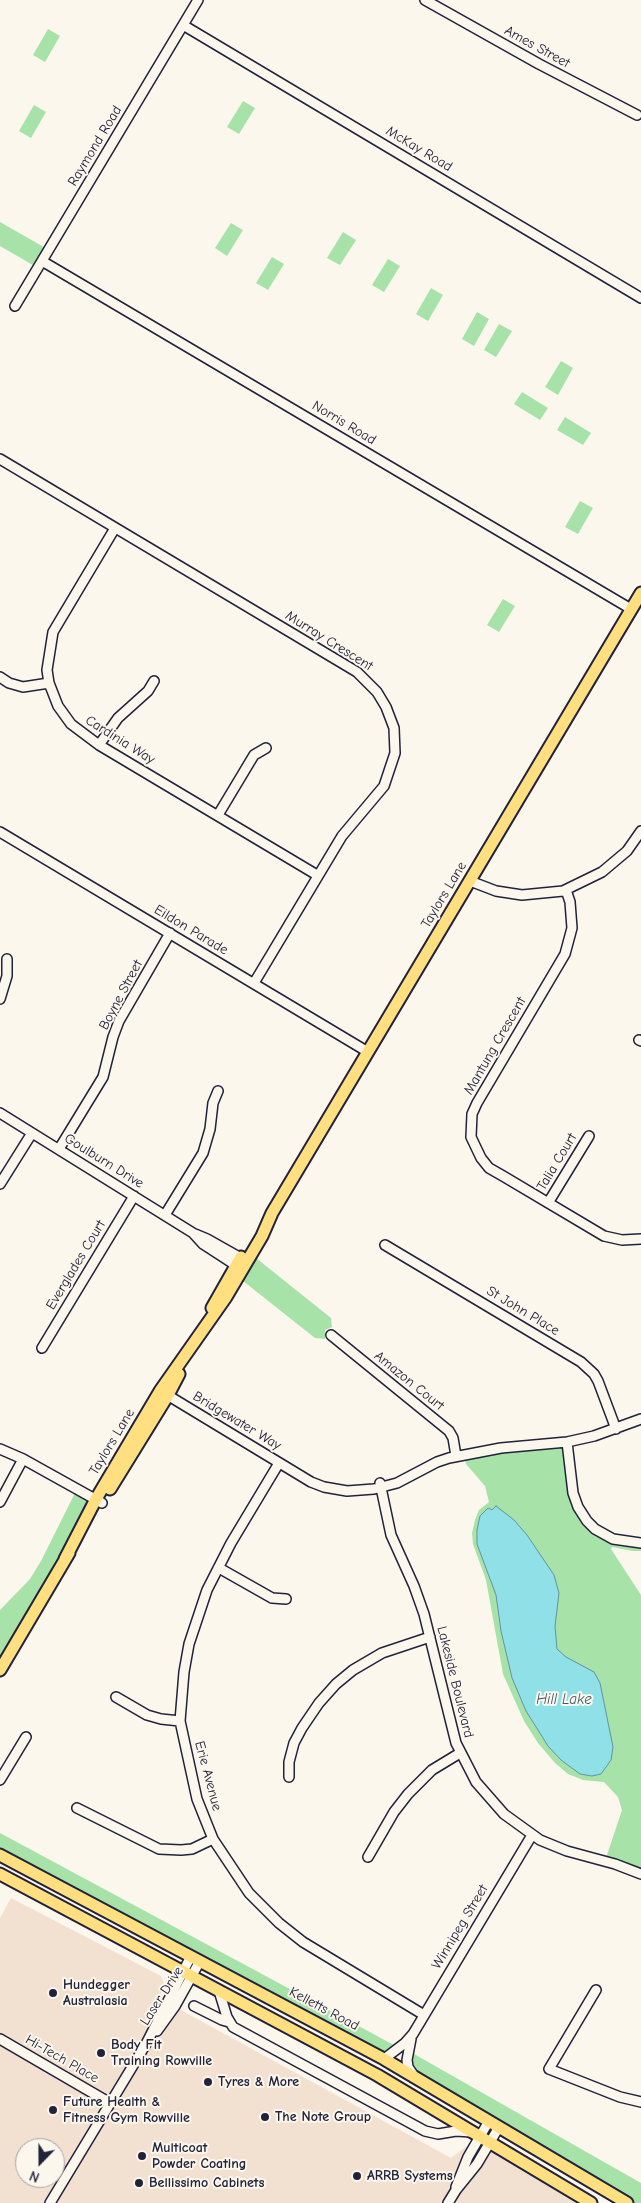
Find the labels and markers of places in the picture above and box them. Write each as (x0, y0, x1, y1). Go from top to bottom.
place label: Hundegger Australasia (63, 1977, 130, 2010)
marker: Hundegger Australasia (47, 1987, 59, 1999)
place label: Body Fit Training Rowville (111, 2037, 212, 2070)
marker: Body Fit Training Rowville (95, 2047, 107, 2059)
place label: Tyres & More (218, 2074, 299, 2090)
marker: Tyres & More (202, 2076, 214, 2088)
place label: Future Health & Fitness Gym Rowville (63, 2094, 190, 2126)
marker: Future Health & Fitness Gym Rowville (47, 2104, 59, 2116)
place label: The Note Group (275, 2109, 371, 2125)
marker: The Note Group (259, 2111, 271, 2123)
place label: Multicoat Powder Coating (152, 2140, 246, 2172)
marker: Multicoat Powder Coating (136, 2150, 148, 2162)
place label: ARRB Systems (367, 2168, 453, 2184)
marker: ARRB Systems (351, 2170, 363, 2182)
place label: Bellissimo Cabinets (149, 2175, 264, 2191)
marker: Bellissimo Cabinets (133, 2177, 145, 2189)

